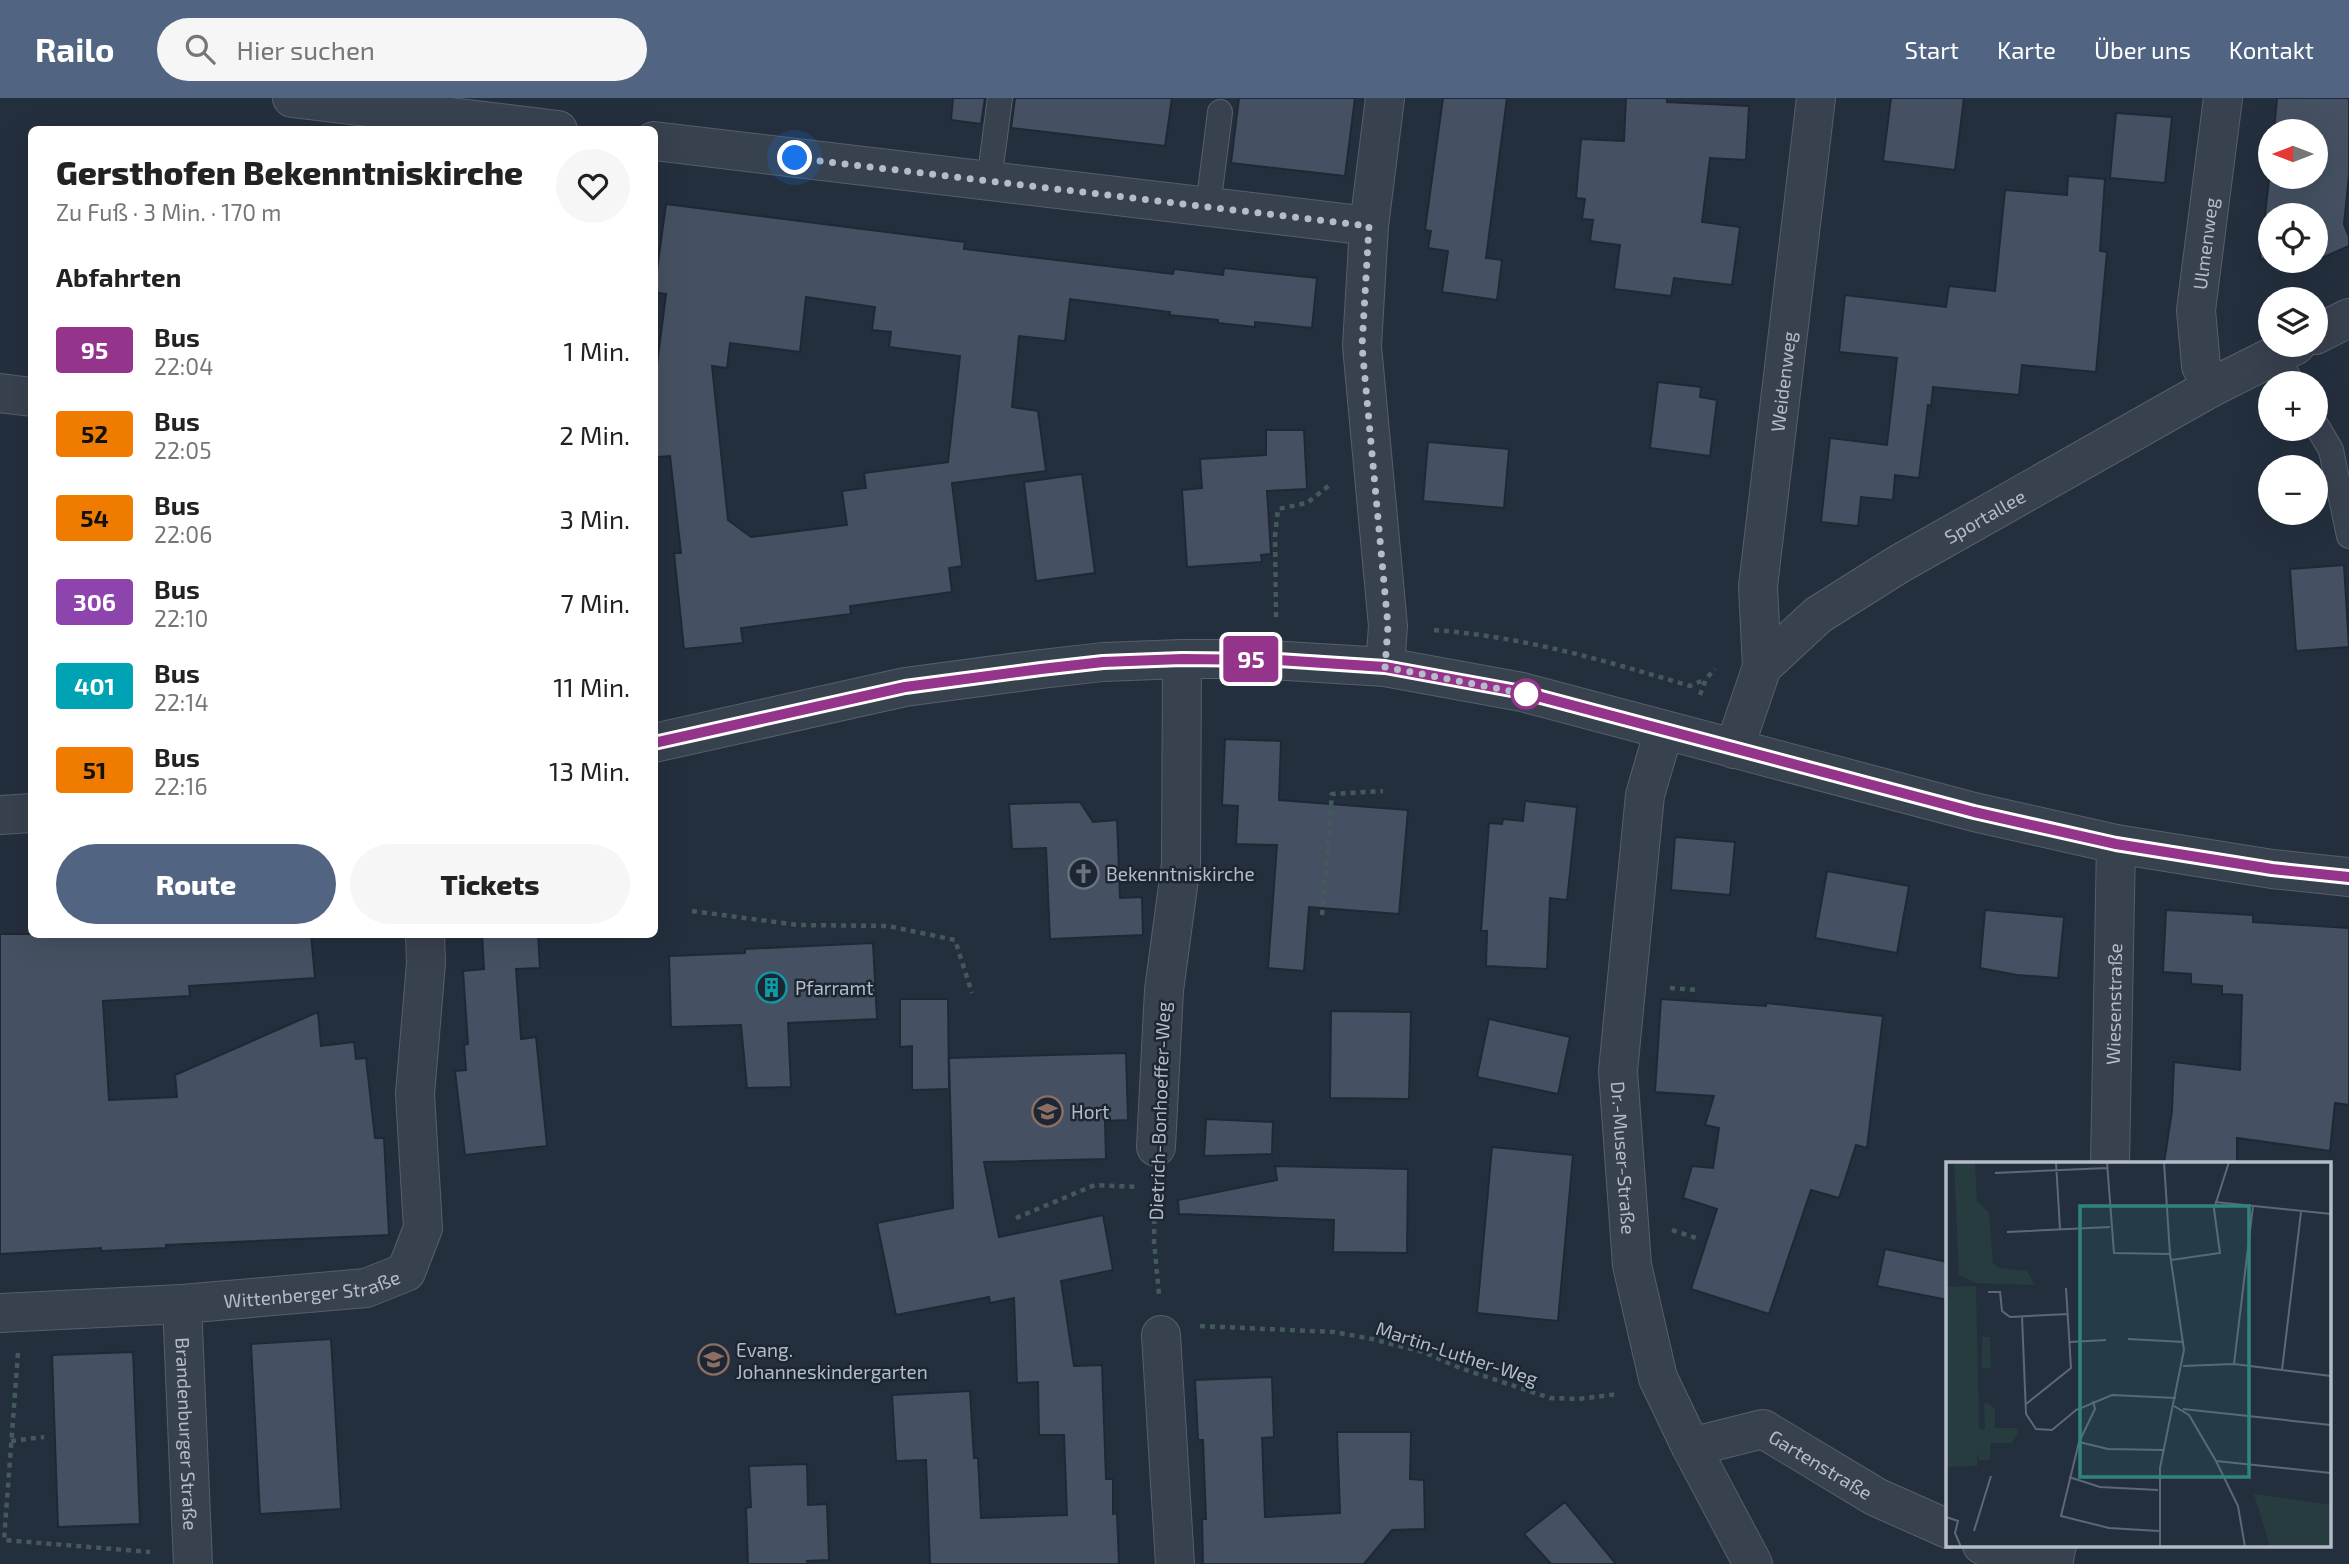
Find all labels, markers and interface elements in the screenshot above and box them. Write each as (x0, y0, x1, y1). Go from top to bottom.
search box (157, 18, 647, 81)
text: Railo (35, 29, 115, 69)
icon: search (181, 30, 219, 68)
text: Hier suchen (237, 34, 375, 65)
text: Start (1905, 35, 1959, 64)
text: Karte (1997, 35, 2056, 64)
text: Über uns (2094, 35, 2191, 64)
text: Kontakt (2229, 35, 2314, 64)
north arrow (2258, 119, 2328, 189)
map controls (2258, 119, 2328, 525)
your location (777, 140, 812, 175)
button: heart (556, 149, 630, 223)
text: Gersthofen Bekenntniskirche (56, 152, 523, 192)
street label: Ulmenweg (2187, 196, 2222, 291)
text: Zu Fuß · 3 Min. · 170 m (56, 198, 281, 226)
button: locate (2258, 203, 2328, 273)
text: Abfahrten (56, 261, 181, 292)
button: layers (2258, 287, 2328, 357)
text: Bus (154, 321, 200, 352)
street label: Weidenweg (1765, 330, 1800, 433)
text: 95 (81, 335, 108, 364)
text: 1 Min. (564, 335, 630, 366)
text: 22:04 (154, 352, 213, 380)
button: + (2258, 371, 2328, 441)
text: Bus (154, 405, 200, 436)
text: 52 (81, 419, 108, 448)
text: 2 Min. (559, 419, 630, 450)
text: 22:05 (154, 436, 211, 464)
button: − (2258, 455, 2328, 525)
street label: Sportallee (1940, 484, 2029, 548)
text: Bus (154, 489, 200, 520)
text: 54 (80, 503, 109, 532)
text: 3 Min. (559, 503, 630, 534)
text: 22:06 (154, 520, 212, 548)
text: Bus (154, 573, 200, 604)
text: 306 (73, 587, 116, 616)
text: 7 Min. (561, 587, 630, 618)
text: 22:10 (154, 604, 208, 632)
line badge: 95 (1220, 636, 1282, 682)
text: 95 (1237, 644, 1265, 673)
text: Bus (154, 657, 200, 688)
text: 401 (74, 671, 115, 700)
text: 11 Min. (553, 671, 630, 702)
unlabelled marker (1511, 679, 1541, 709)
text: 22:14 (154, 688, 209, 716)
text: Bus (154, 741, 200, 772)
text: 51 (83, 755, 106, 784)
text: 13 Min. (549, 755, 630, 786)
text: 22:16 (154, 772, 208, 800)
button: Route (56, 844, 336, 924)
button: Tickets (350, 844, 630, 924)
church icon: Bekenntniskirche (1066, 856, 1100, 890)
place label: Bekenntniskirche (1106, 862, 1255, 885)
street label: Wiesenstraße (2100, 943, 2126, 1065)
building icon: Pfarramt (755, 970, 789, 1004)
place label: Pfarramt (795, 976, 873, 999)
street label: Dietrich-Bonhoeffer-Weg (1144, 1001, 1174, 1221)
street label: Dr.-Muser-Straße (1607, 1080, 1641, 1235)
school or university icon: Hort (1031, 1094, 1065, 1128)
place label: Hort (1071, 1100, 1109, 1123)
inset map (1946, 1162, 2332, 1546)
street label: Wittenberger Straße (223, 1264, 403, 1312)
street label: Martin-Luther-Weg (1373, 1316, 1541, 1390)
street label: Brandenburger Straße (172, 1337, 203, 1531)
place label: Evang. Johanneskindergarten (736, 1338, 928, 1383)
school or university icon: Evang. Johanneskindergarten (696, 1343, 730, 1377)
street label: Gartenstraße (1765, 1424, 1877, 1504)

